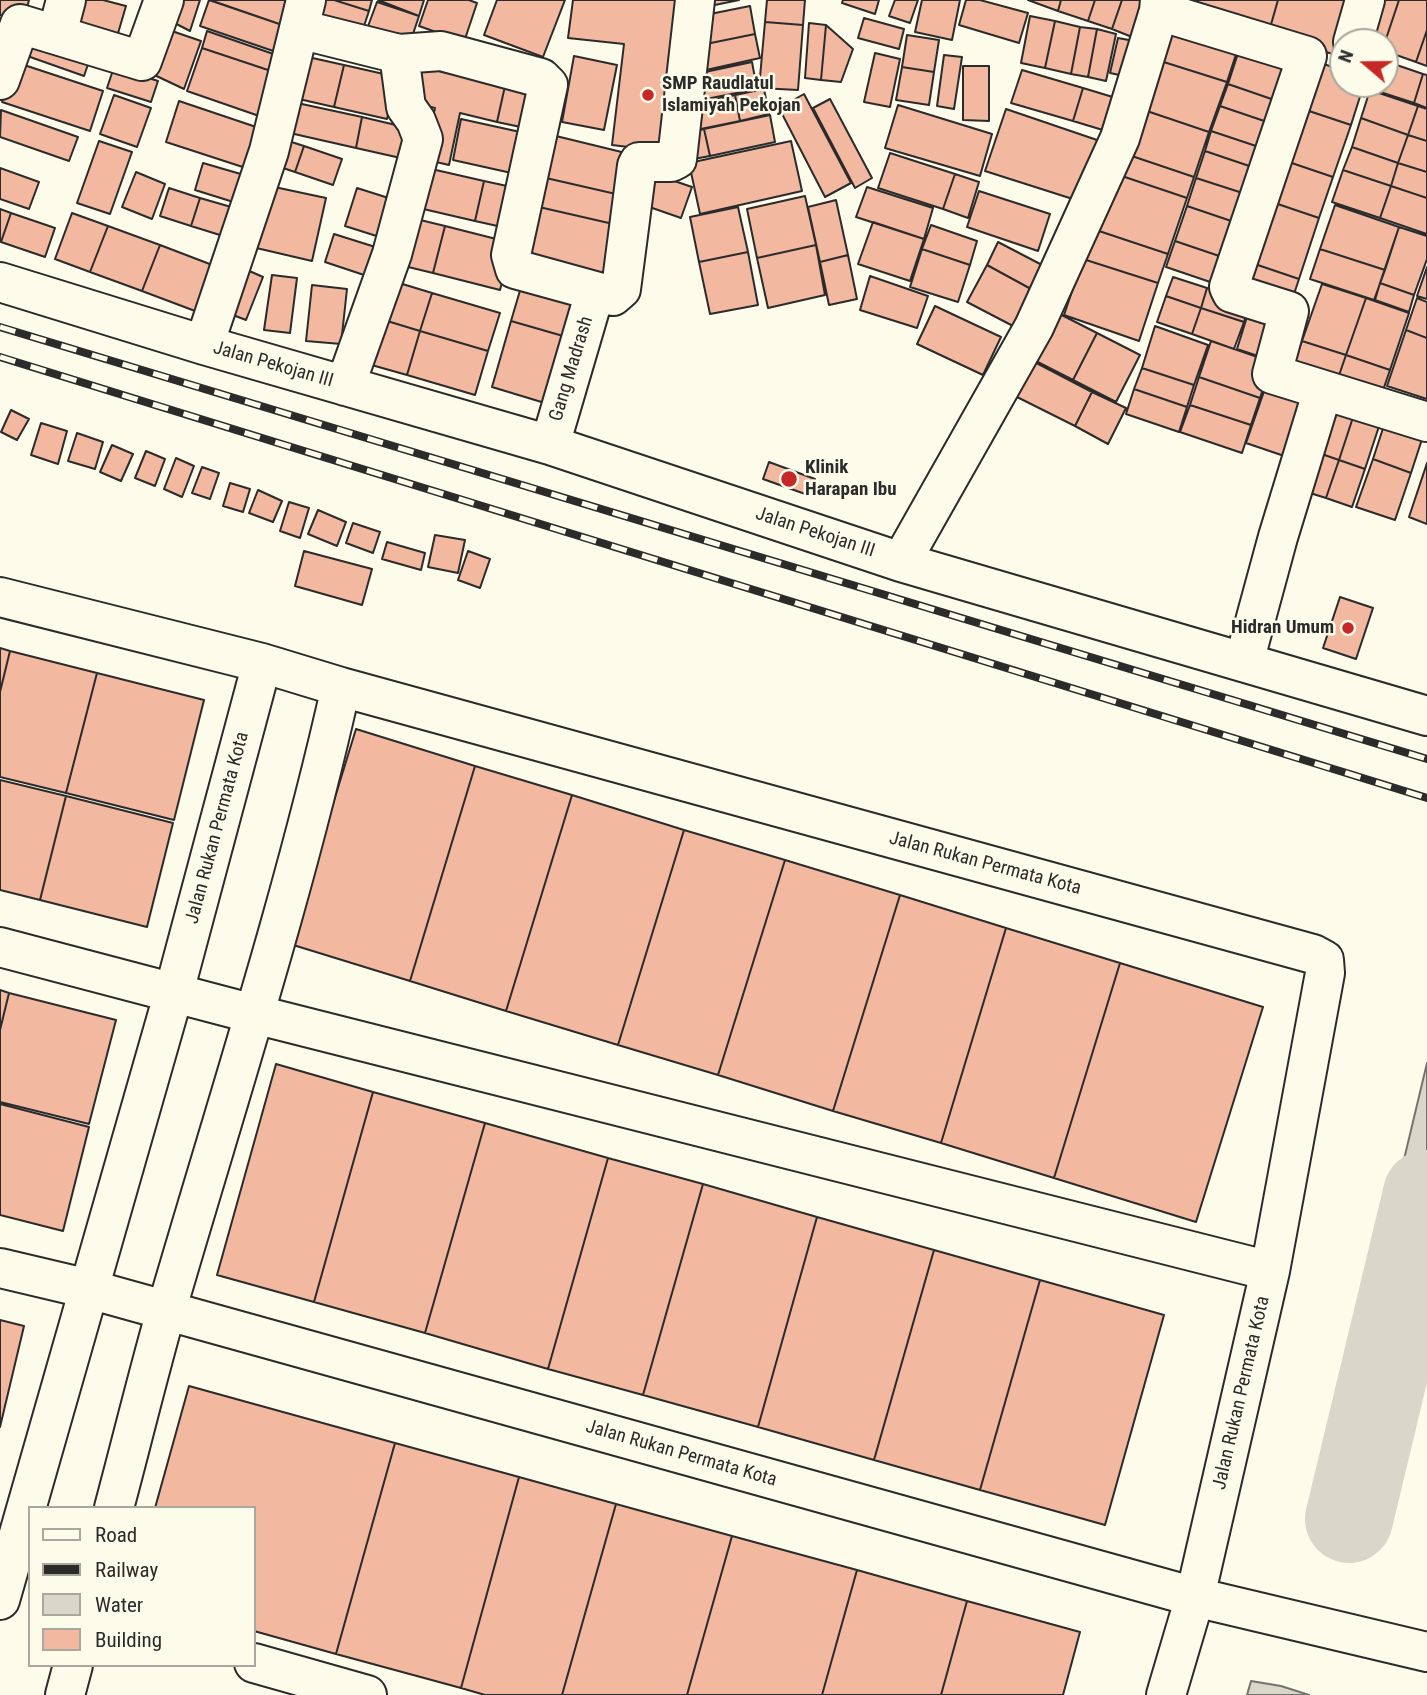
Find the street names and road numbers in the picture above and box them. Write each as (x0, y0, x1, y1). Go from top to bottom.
street label: Gang Madrash (545, 314, 599, 424)
street label: Jalan Pekojan III (210, 337, 336, 393)
street label: Jalan Pekojan III (753, 503, 877, 563)
street label: Jalan Rukan Permata Kota (181, 730, 255, 926)
street label: Jalan Rukan Permata Kota (887, 827, 1083, 901)
street label: Jalan Rukan Permata Kota (1209, 1294, 1275, 1492)
street label: Jalan Rukan Permata Kota (583, 1416, 779, 1492)

